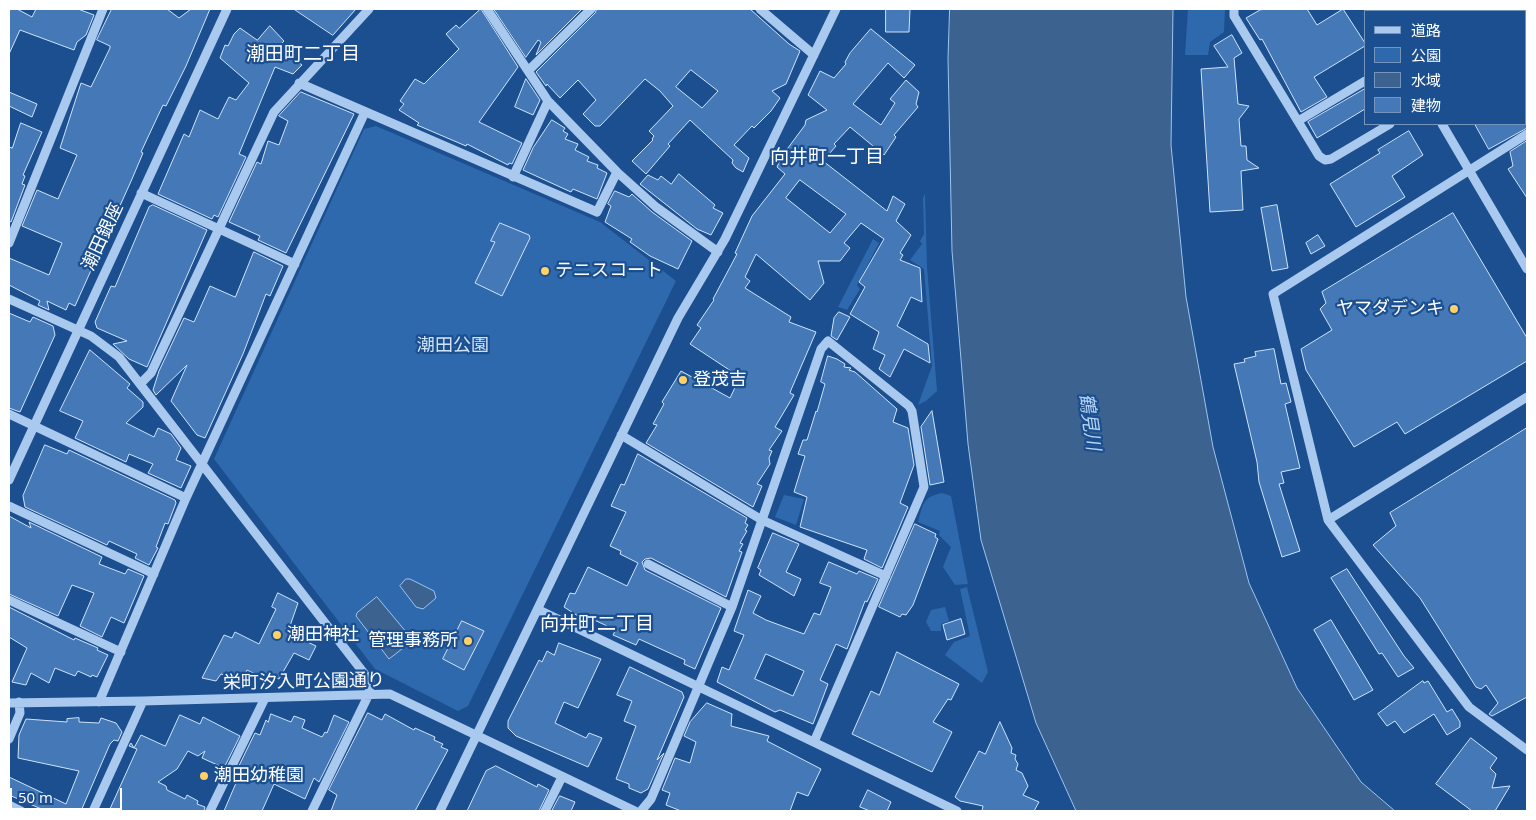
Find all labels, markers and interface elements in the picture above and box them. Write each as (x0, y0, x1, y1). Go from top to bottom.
legend (1364, 10, 1526, 125)
text: 道路 (1411, 20, 1441, 40)
district label: 潮田町二丁目 (246, 44, 360, 66)
text: 公園 (1411, 45, 1441, 65)
text: 水域 (1411, 70, 1441, 90)
text: 建物 (1411, 95, 1441, 115)
district label: 向井町一丁目 (770, 147, 884, 169)
street label: 潮田銀座 (78, 200, 128, 274)
place label: テニスコート (555, 260, 663, 282)
marker: テニスコート (539, 265, 551, 277)
place label: ヤマダデンキ (1336, 298, 1444, 320)
marker: ヤマダデンキ (1448, 303, 1460, 315)
park label: 潮田公園 (417, 335, 489, 357)
place label: 登茂吉 (693, 369, 747, 391)
marker: 登茂吉 (677, 374, 689, 386)
water label: 鶴見川 (1074, 392, 1104, 452)
district label: 向井町二丁目 (540, 614, 654, 636)
place label: 潮田神社 (287, 624, 359, 646)
marker: 潮田神社 (271, 629, 283, 641)
place label: 管理事務所 (368, 630, 458, 652)
marker: 管理事務所 (462, 635, 474, 647)
street label: 栄町汐入町公園通り (223, 670, 385, 694)
place label: 潮田幼稚園 (214, 765, 304, 787)
marker: 潮田幼稚園 (198, 770, 210, 782)
scale bar (12, 778, 125, 810)
text: 50 m (18, 787, 53, 807)

